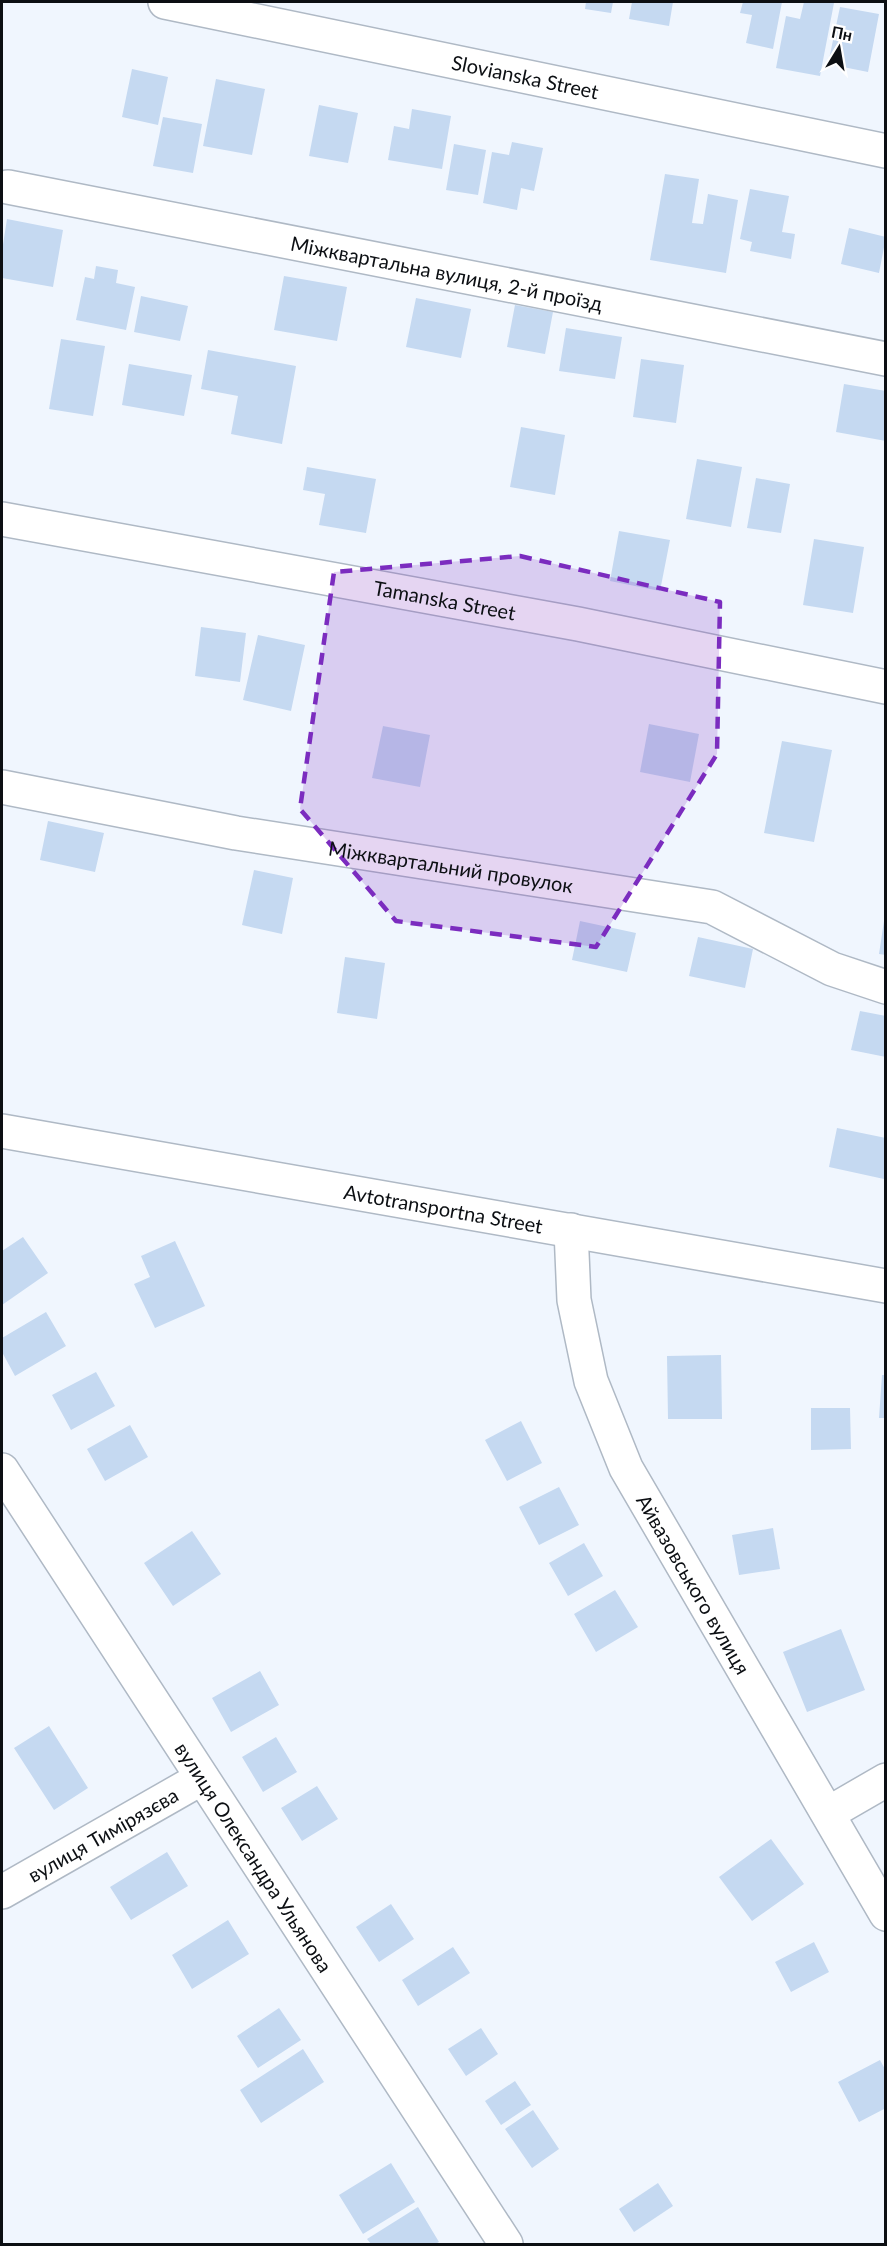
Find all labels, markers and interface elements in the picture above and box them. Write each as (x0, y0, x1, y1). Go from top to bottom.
north arrow (809, 18, 869, 78)
text: Пн (830, 21, 854, 44)
street label: Slovianska Street (450, 50, 601, 103)
street label: Міжквартальна вулиця, 2-й проїзд (289, 231, 605, 315)
street label: Tamanska Street (372, 575, 518, 624)
street label: Міжквартальний провулок (327, 836, 576, 897)
street label: Avtotransportna Street (342, 1179, 545, 1238)
street label: Айвазовського вулиця (632, 1490, 755, 1678)
street label: вулиця Олександра Ульянова (171, 1738, 338, 1977)
street label: вулиця Тимірязєва (23, 1782, 182, 1887)

